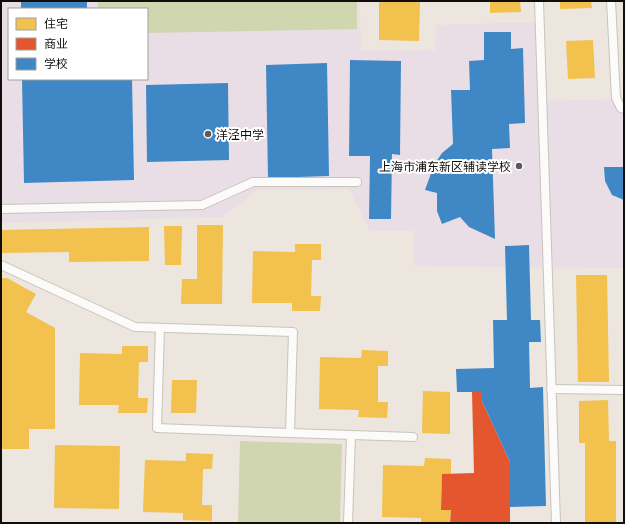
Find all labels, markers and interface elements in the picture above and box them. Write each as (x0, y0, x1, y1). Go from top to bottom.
legend (8, 8, 148, 80)
text: 住宅 (44, 16, 68, 31)
text: 商业 (44, 36, 68, 51)
text: 学校 (44, 56, 68, 71)
place label: 洋泾中学 (216, 127, 264, 142)
marker: 洋泾中学 (203, 129, 213, 139)
place label: 上海市浦东新区辅读学校 (379, 159, 511, 174)
marker: 上海市浦东新区辅读学校 (514, 161, 524, 171)

